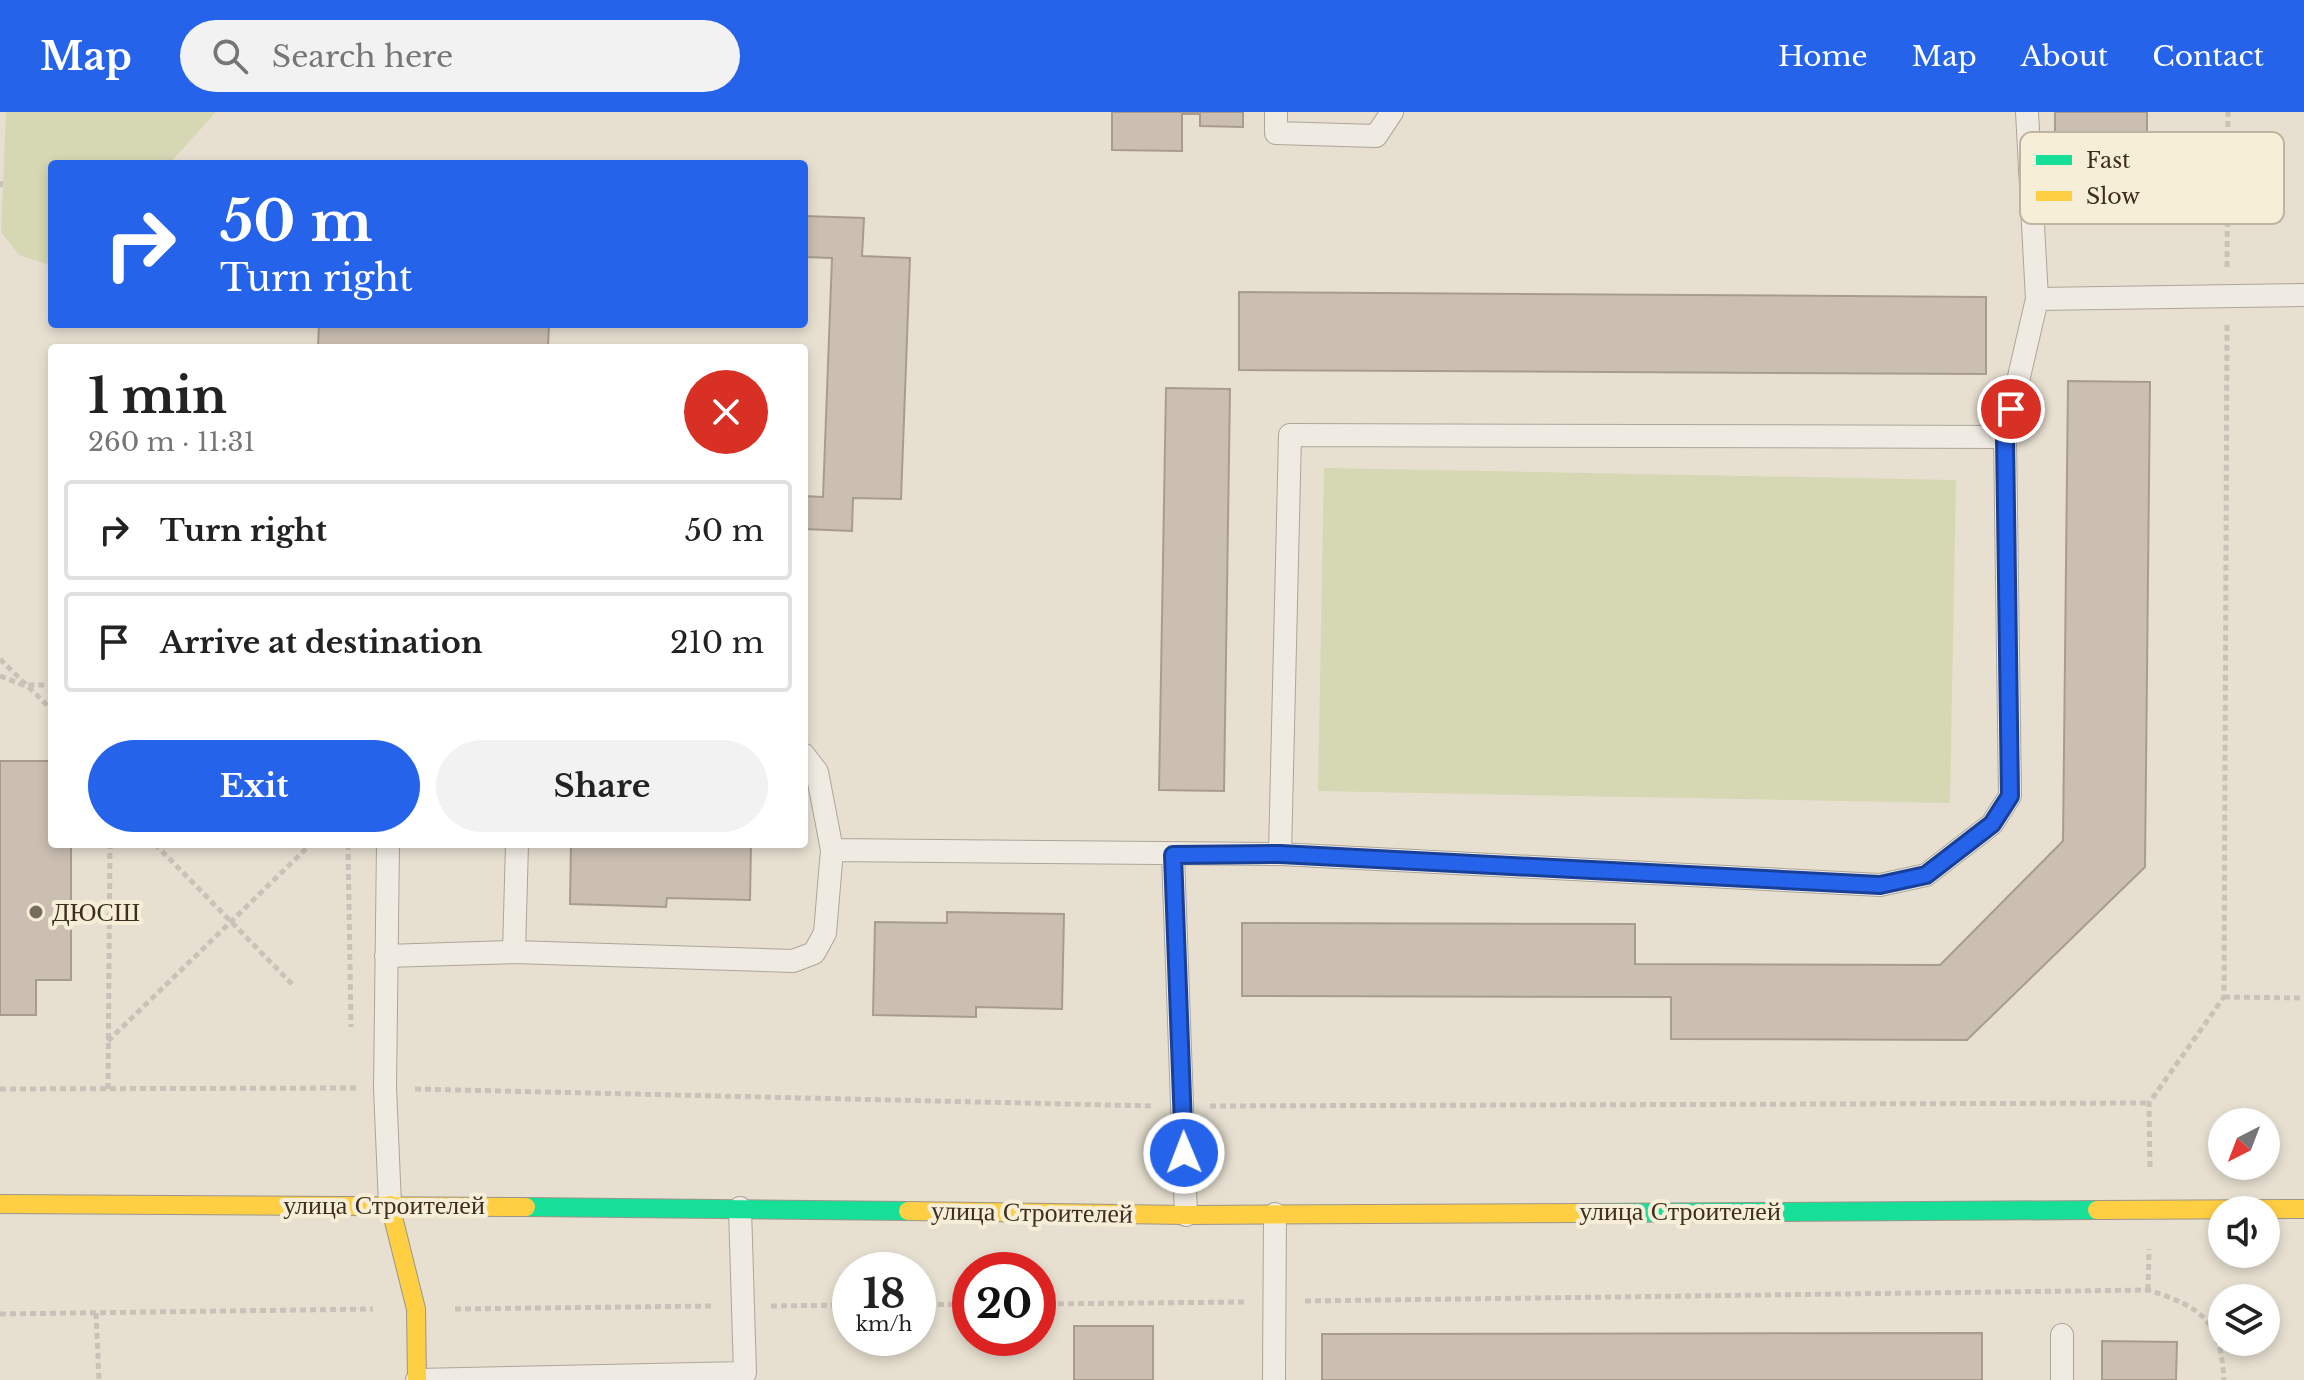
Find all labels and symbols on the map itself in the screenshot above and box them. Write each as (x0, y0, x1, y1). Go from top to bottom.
legend (2020, 132, 2284, 224)
text: Fast (2086, 147, 2131, 174)
text: Slow (2086, 183, 2140, 210)
pin (1977, 375, 2045, 443)
place label: ДЮСШ (52, 896, 140, 928)
marker: ДЮСШ (27, 903, 45, 921)
north arrow (2208, 1108, 2280, 1180)
position arrow (1142, 1111, 1226, 1195)
street label: улица Строителей (283, 1189, 485, 1221)
street label: улица Строителей (931, 1194, 1133, 1230)
street label: улица Строителей (1579, 1195, 1781, 1227)
speed limit sign: 20 (952, 1252, 1056, 1356)

